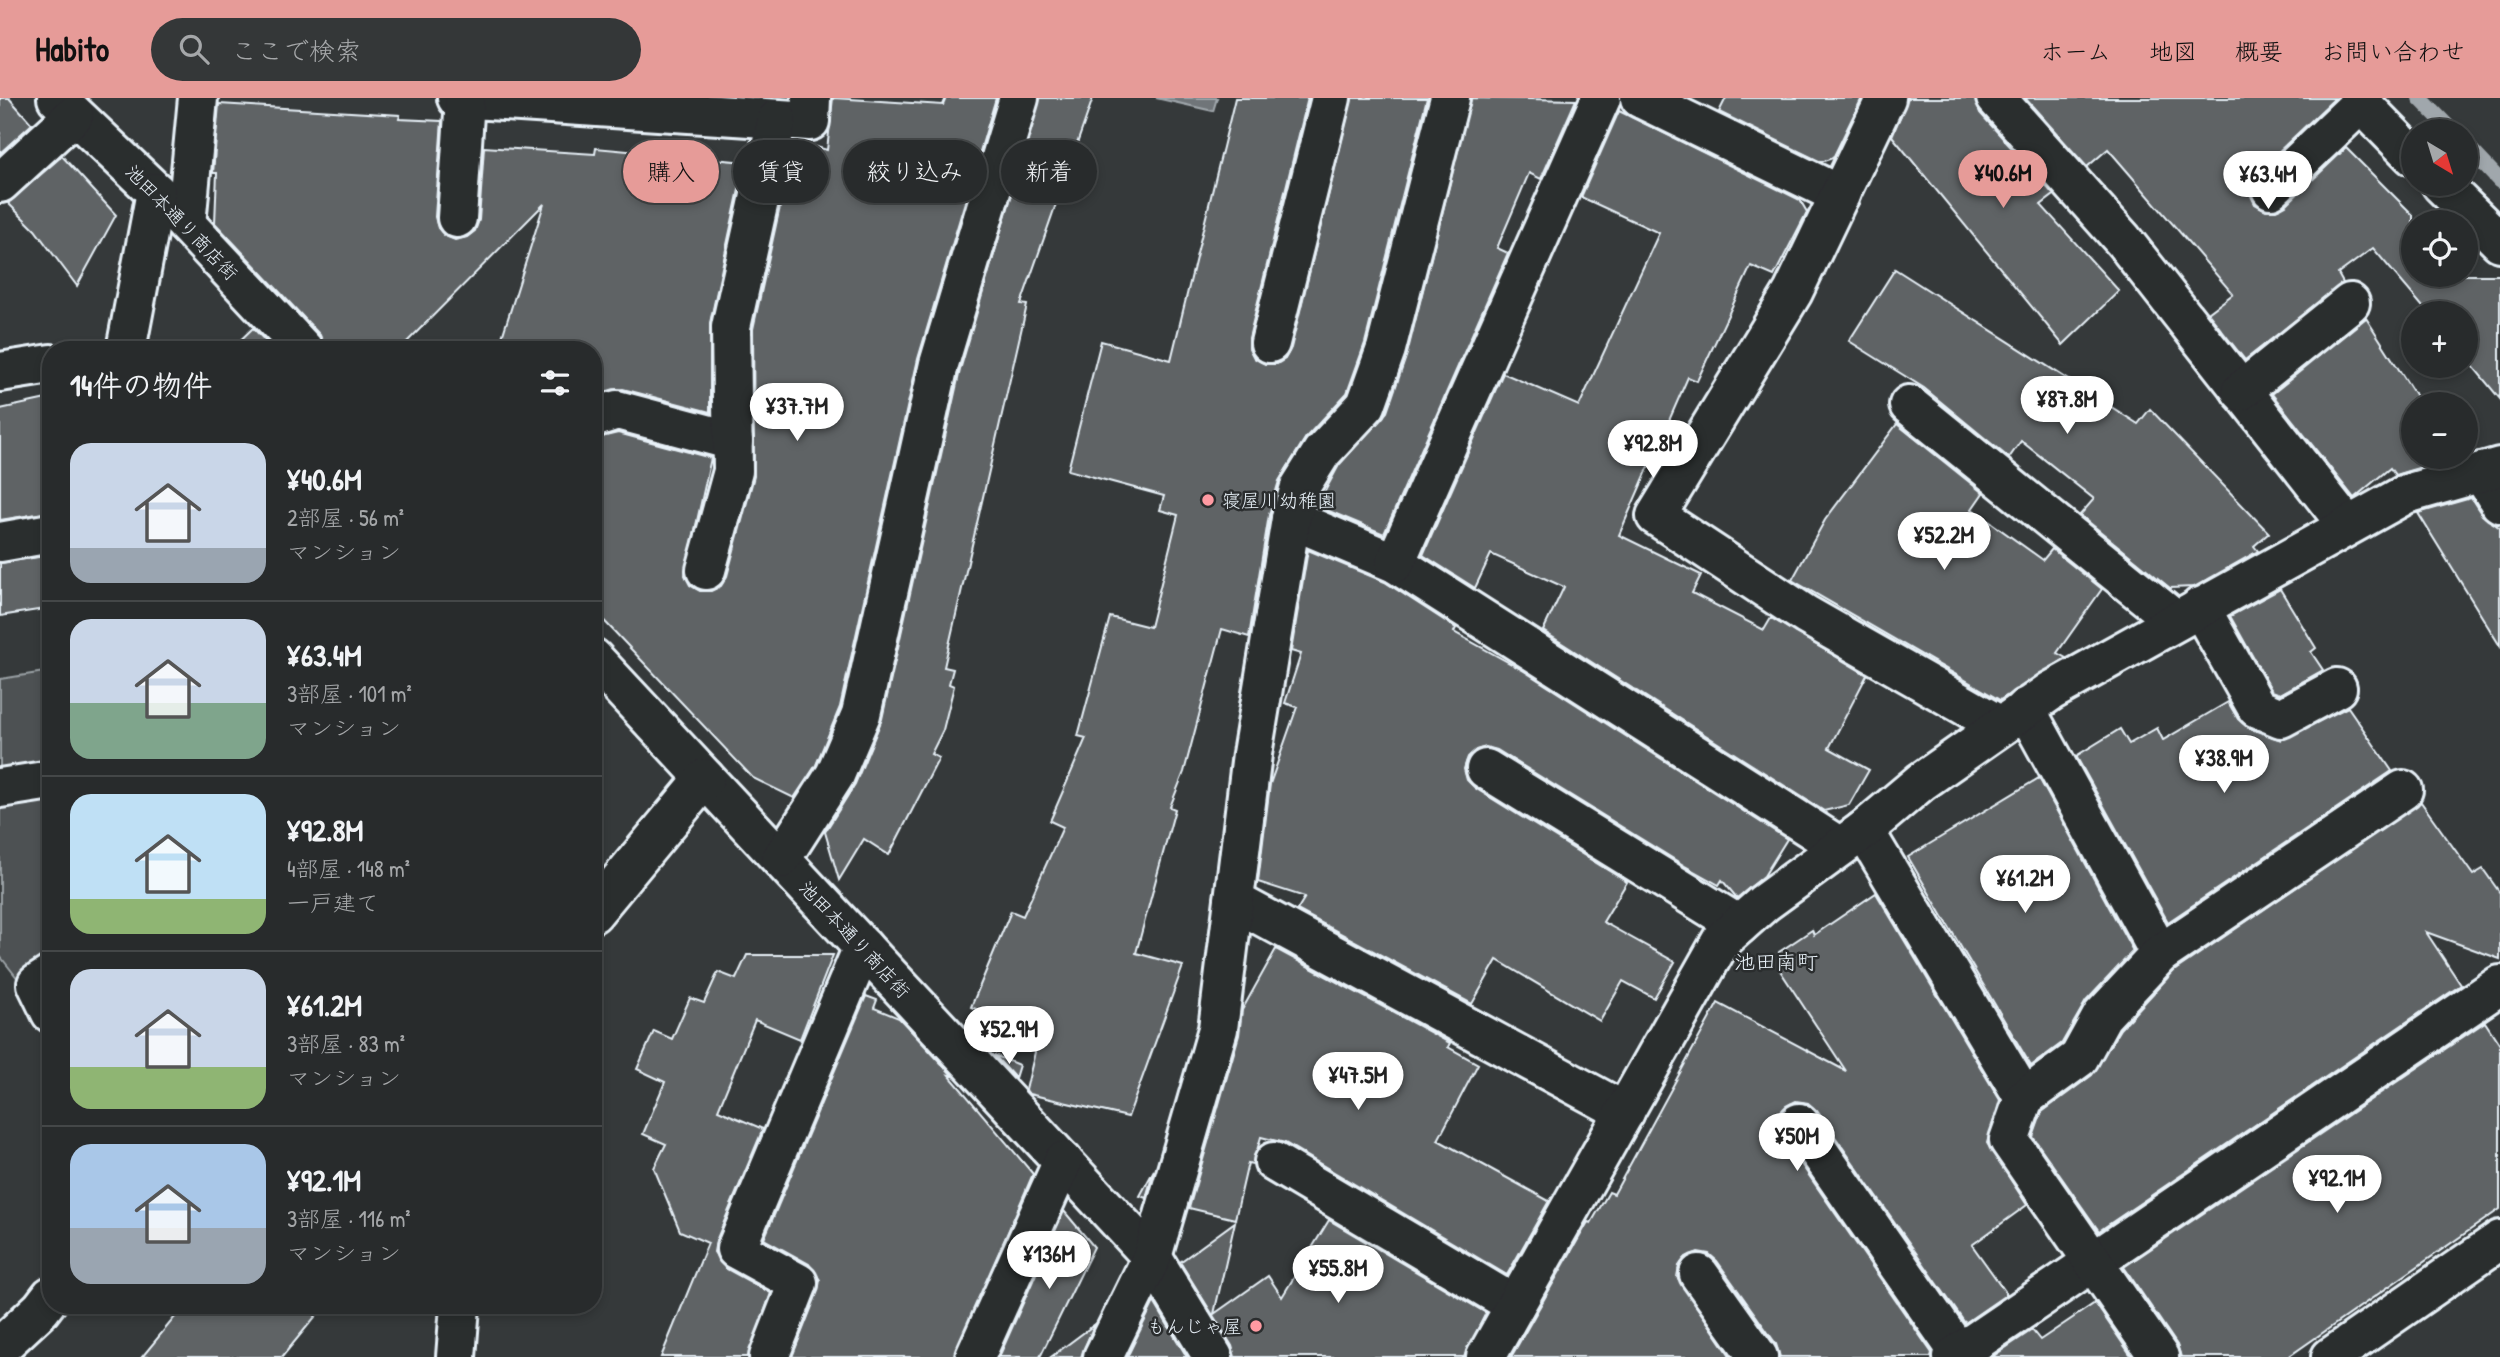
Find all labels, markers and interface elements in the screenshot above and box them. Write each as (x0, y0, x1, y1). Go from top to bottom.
search box (151, 18, 641, 81)
text: Habito (35, 27, 109, 71)
icon: search (175, 30, 213, 68)
text: ここで検索 (231, 33, 361, 68)
text: ホーム (2040, 35, 2111, 67)
text: 地図 (2149, 35, 2197, 67)
text: 概要 (2235, 35, 2283, 67)
text: お問い合わせ (2321, 35, 2465, 67)
north arrow (2401, 119, 2478, 196)
map controls (2401, 119, 2478, 469)
chip: 購入 (623, 140, 719, 203)
chip: 賃貸 (733, 140, 829, 203)
chip: 絞り込み (843, 140, 987, 203)
chip: 新着 (1001, 140, 1097, 203)
pin: ¥40.6M (1946, 150, 2060, 210)
pin: ¥63.4M (2211, 152, 2325, 211)
text: ¥40.6M (1974, 157, 2032, 188)
street label: 池田本通り商店街 (120, 158, 244, 286)
text: ¥63.4M (2239, 158, 2297, 189)
button: locate (2401, 210, 2478, 287)
button: + (2401, 301, 2478, 378)
icon: filters (536, 364, 574, 402)
text: 14件の物件 (70, 365, 212, 405)
pin: ¥87.8M (2010, 376, 2124, 436)
text: ¥87.8M (2037, 383, 2097, 414)
pin: ¥37.7M (740, 384, 854, 443)
text: ¥37.7M (766, 390, 828, 421)
button: − (2401, 392, 2478, 469)
pin: ¥92.8M (1596, 420, 1710, 480)
text: ¥92.8M (1624, 427, 1682, 458)
text: ¥40.6M (287, 459, 362, 499)
icon: home (126, 471, 210, 555)
place label: 寝屋川幼稚園 (1222, 487, 1336, 513)
marker: 寝屋川幼稚園 (1200, 492, 1216, 508)
text: 2部屋 · 56 m² (287, 502, 404, 533)
pin: ¥52.2M (1887, 512, 2001, 572)
text: ¥52.2M (1914, 519, 1974, 550)
text: マンション (287, 536, 401, 567)
text: ¥63.4M (287, 635, 362, 675)
icon: home (126, 647, 210, 731)
text: 3部屋 · 101 m² (287, 678, 412, 709)
text: マンション (287, 712, 401, 743)
pin: ¥38.9M (2167, 736, 2281, 795)
text: ¥38.9M (2195, 742, 2253, 773)
text: ¥92.8M (287, 810, 363, 850)
icon: home (126, 822, 210, 906)
text: 4部屋 · 148 m² (287, 853, 410, 884)
pin: ¥61.2M (1968, 856, 2082, 915)
text: ¥61.2M (1996, 862, 2054, 893)
street label: 池田本通り商店街 (794, 875, 916, 1003)
text: 一戸建て (287, 887, 379, 918)
district label: 池田南町 (1734, 947, 1818, 976)
text: ¥61.2M (287, 985, 362, 1025)
icon: home (126, 997, 210, 1081)
pin: ¥52.9M (952, 1006, 1066, 1066)
text: ¥52.9M (980, 1013, 1038, 1044)
text: 3部屋 · 83 m² (287, 1028, 405, 1059)
pin: ¥47.5M (1301, 1052, 1415, 1112)
text: ¥47.5M (1328, 1059, 1388, 1090)
text: マンション (287, 1062, 401, 1093)
pin: ¥50M (1756, 1114, 1838, 1173)
text: ¥50M (1775, 1120, 1819, 1151)
pin: ¥92.1M (2280, 1156, 2394, 1215)
text: ¥92.1M (287, 1160, 361, 1200)
text: ¥92.1M (2309, 1162, 2365, 1193)
icon: home (126, 1172, 210, 1256)
text: 3部屋 · 116 m² (287, 1203, 411, 1234)
pin: ¥136M (1000, 1232, 1098, 1291)
text: マンション (287, 1237, 401, 1268)
text: ¥136M (1023, 1238, 1075, 1269)
pin: ¥55.8M (1281, 1246, 1395, 1305)
text: ¥55.8M (1309, 1252, 1367, 1283)
place label: もんじゃ屋 (1147, 1313, 1242, 1339)
marker: もんじゃ屋 (1248, 1318, 1264, 1334)

